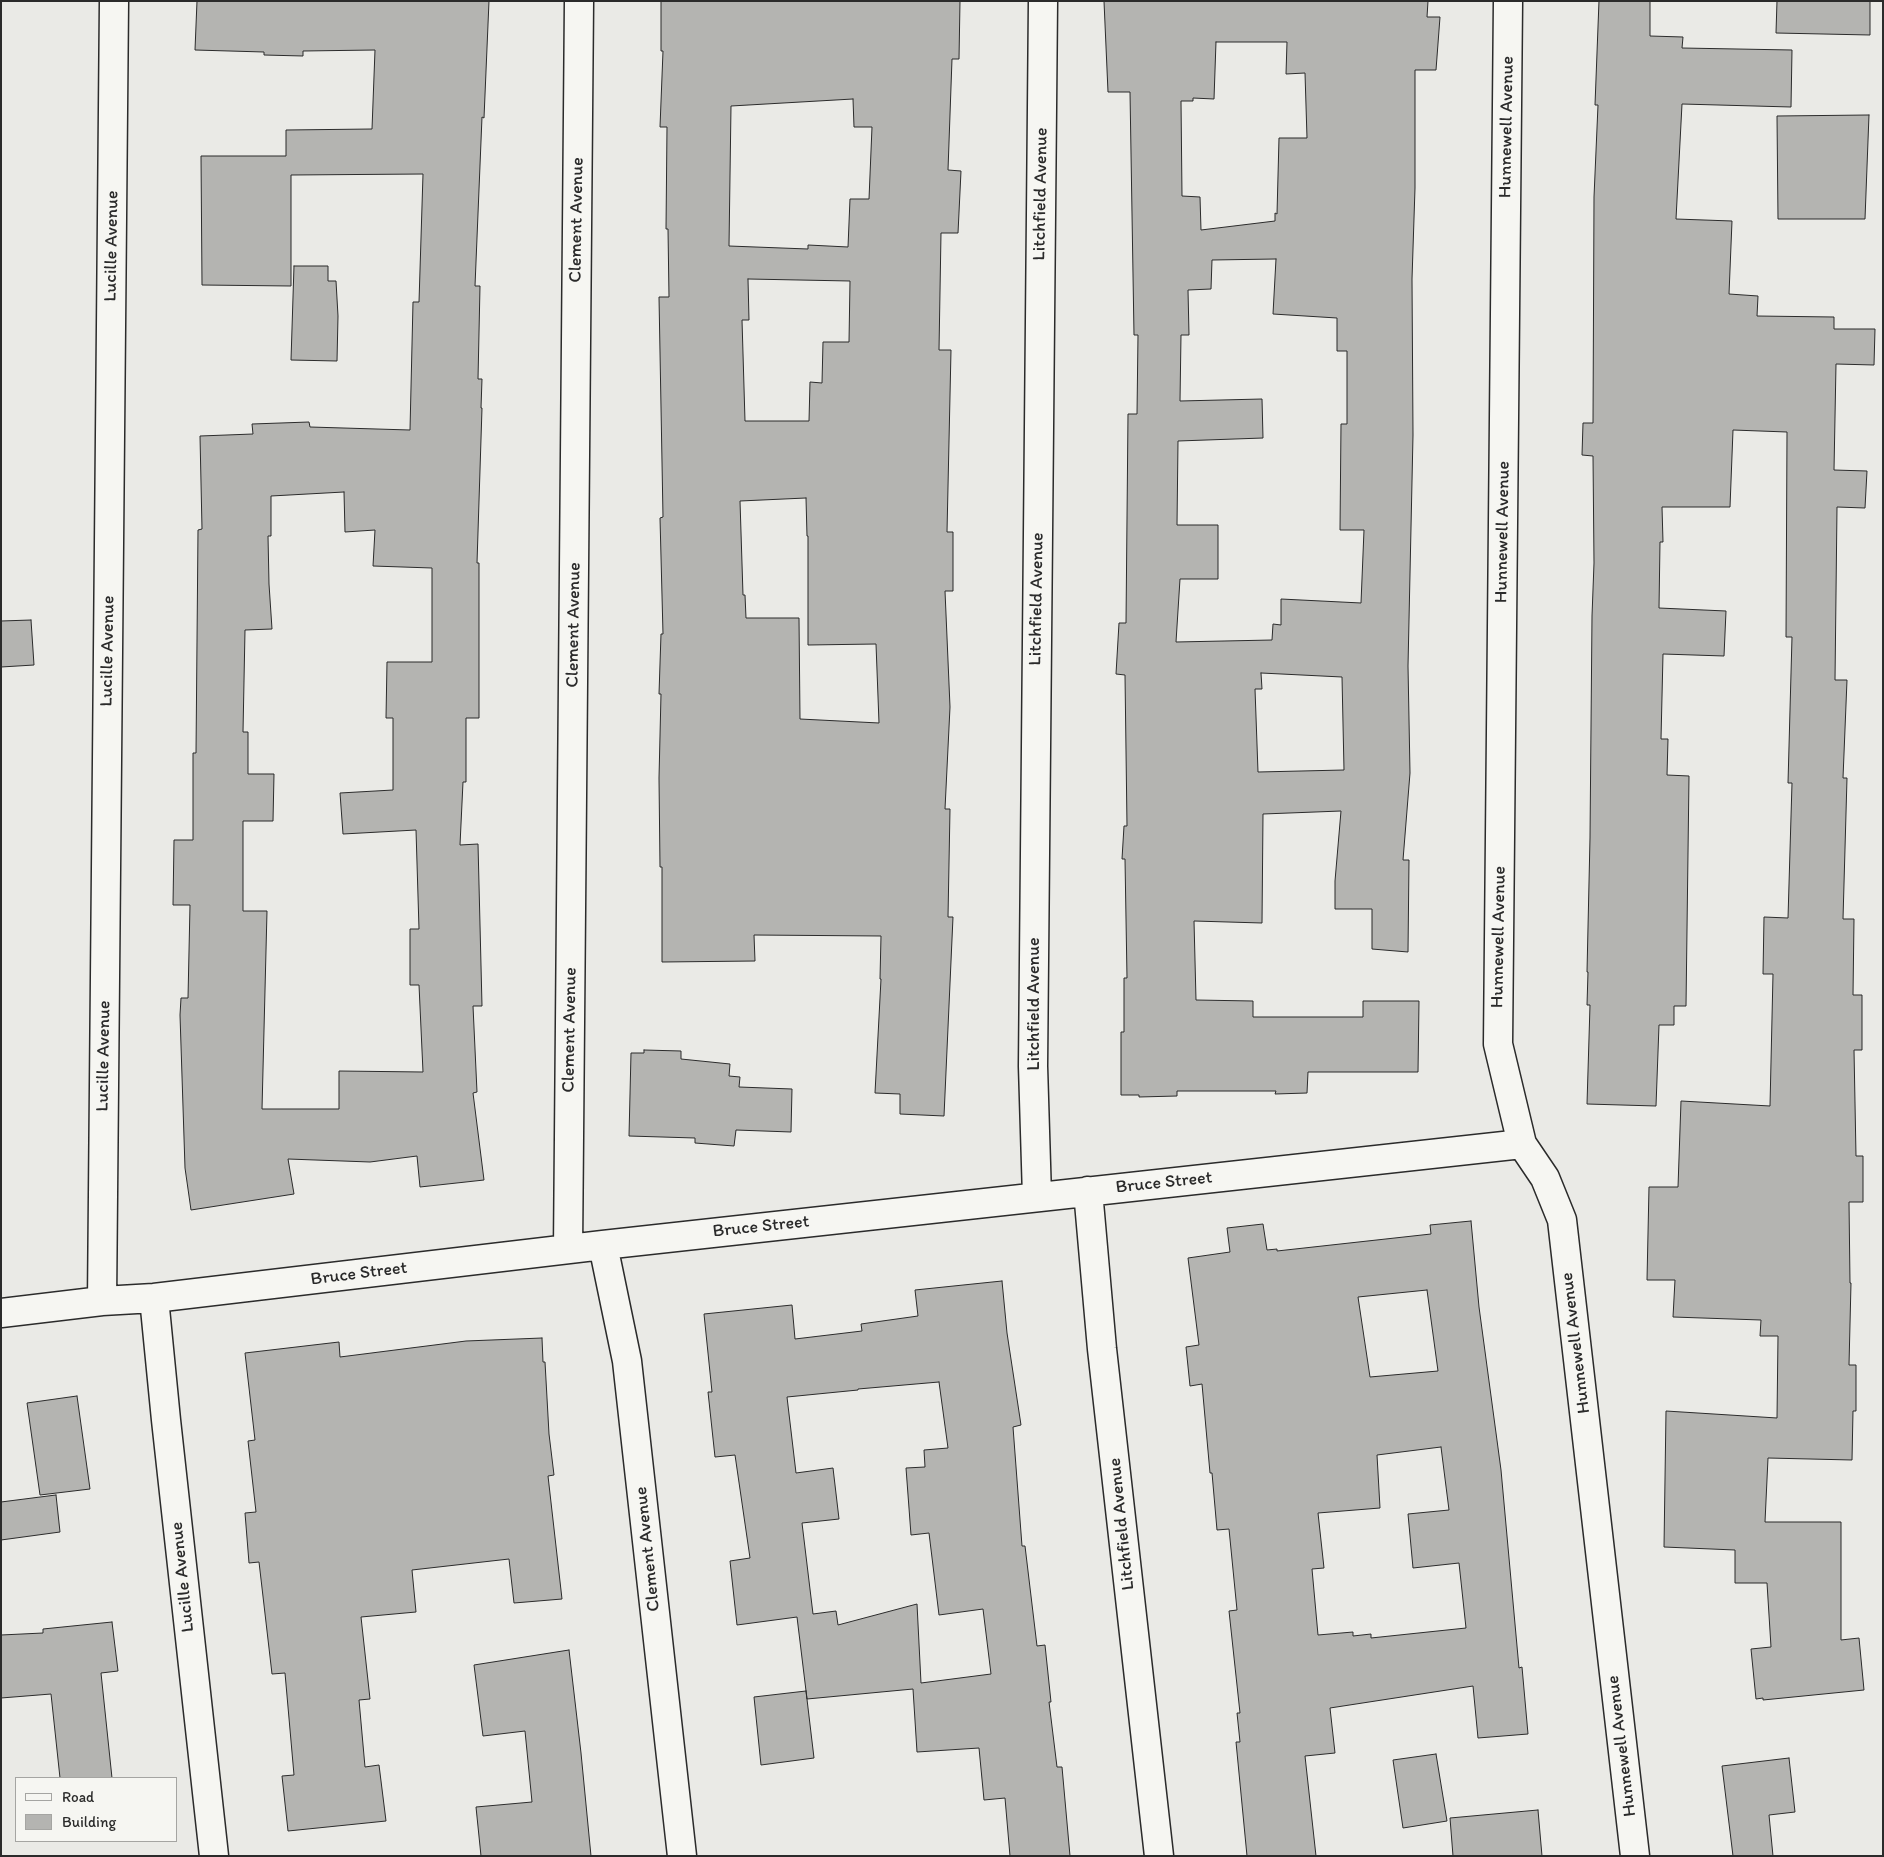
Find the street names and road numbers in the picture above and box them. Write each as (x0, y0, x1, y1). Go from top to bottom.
street label: Hunnewell Avenue (1495, 56, 1519, 198)
street label: Litchfield Avenue (1029, 127, 1053, 261)
street label: Clement Avenue (565, 157, 589, 283)
street label: Lucille Avenue (100, 190, 124, 302)
street label: Hunnewell Avenue (1491, 461, 1515, 603)
street label: Litchfield Avenue (1025, 532, 1049, 666)
street label: Clement Avenue (562, 562, 586, 688)
street label: Lucille Avenue (96, 595, 120, 707)
street label: Hunnewell Avenue (1487, 866, 1511, 1008)
street label: Litchfield Avenue (1023, 937, 1045, 1071)
street label: Clement Avenue (558, 967, 582, 1093)
street label: Lucille Avenue (92, 1000, 116, 1112)
street label: Bruce Street (1115, 1167, 1213, 1199)
street label: Bruce Street (712, 1211, 810, 1243)
street label: Bruce Street (309, 1257, 409, 1291)
street label: Hunnewell Avenue (1557, 1271, 1595, 1415)
street label: Litchfield Avenue (1104, 1457, 1140, 1591)
street label: Clement Avenue (631, 1485, 665, 1613)
street label: Lucille Avenue (166, 1521, 200, 1633)
street label: Hunnewell Avenue (1603, 1674, 1641, 1818)

